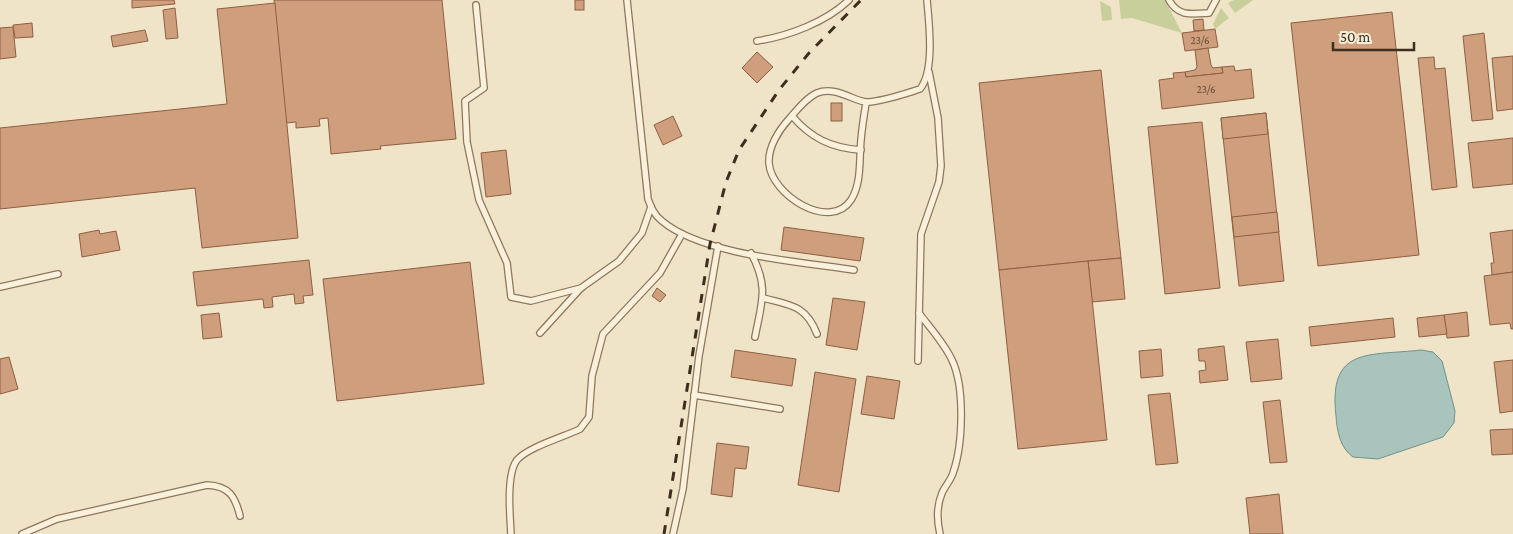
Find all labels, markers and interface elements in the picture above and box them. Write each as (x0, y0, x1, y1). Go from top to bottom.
scale bar (1333, 20, 1414, 52)
text: 50 m (1340, 29, 1370, 45)
house number: 23/6 (1190, 34, 1210, 46)
house number: 23/6 (1196, 83, 1216, 95)

